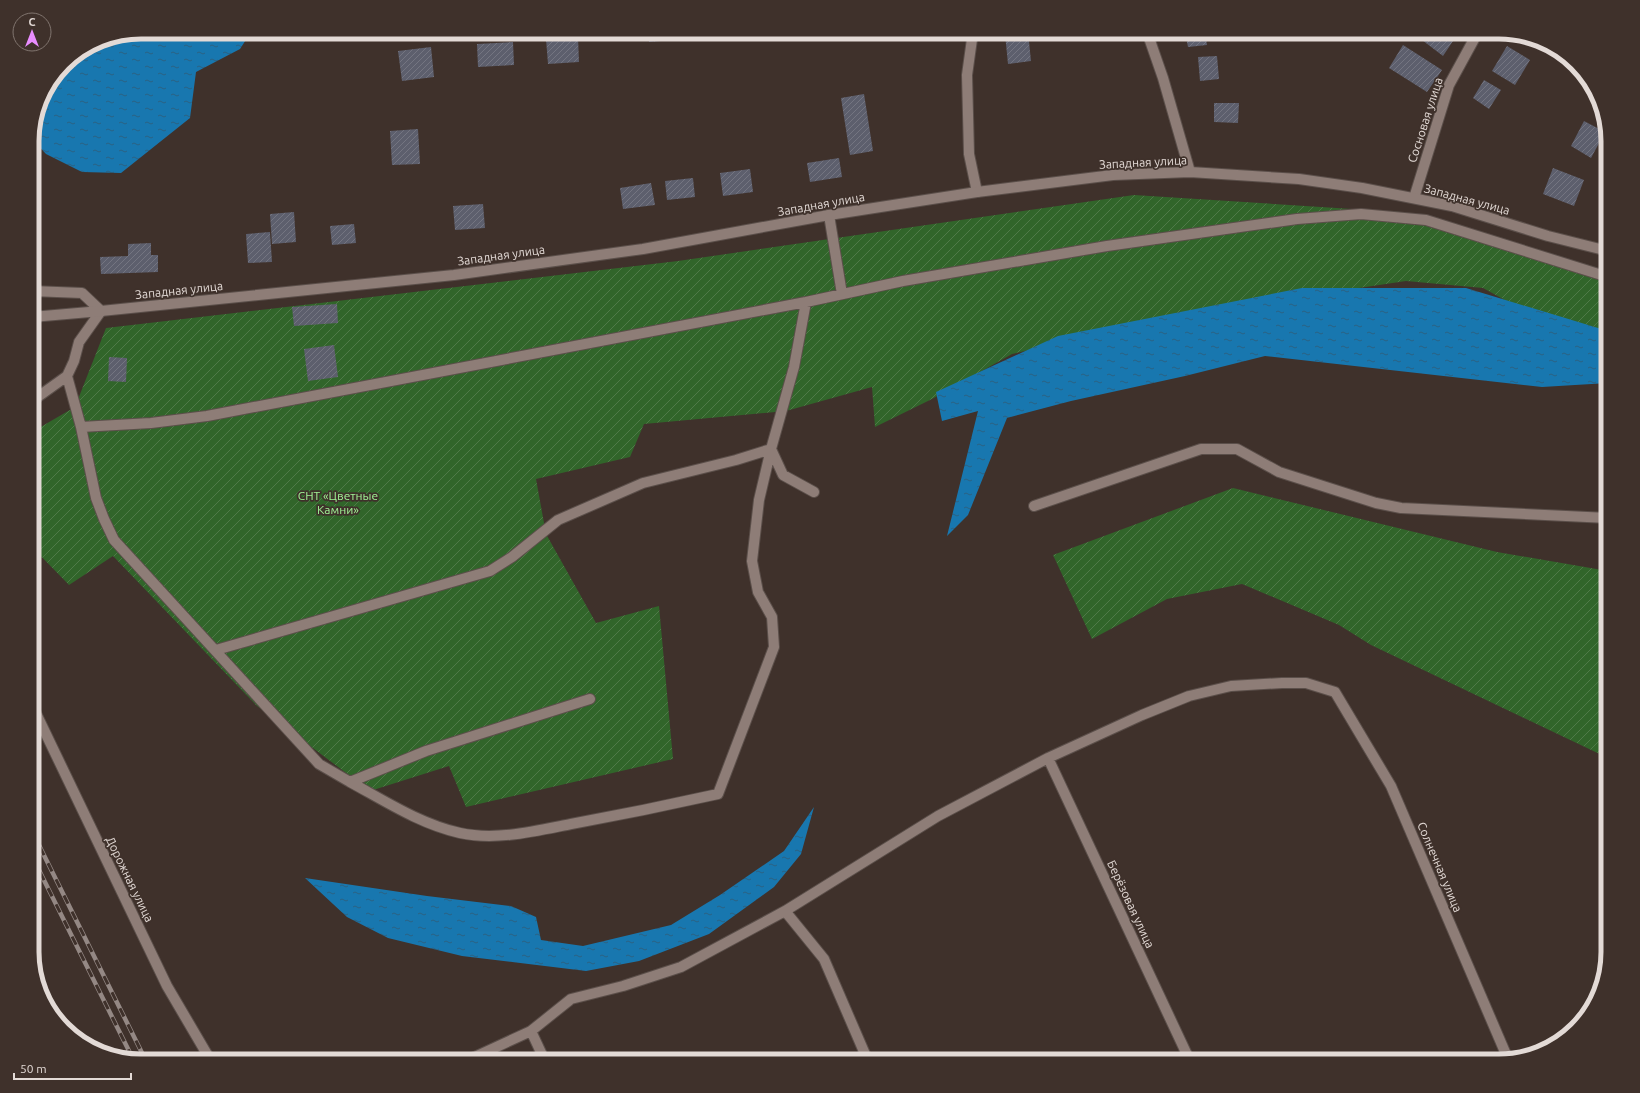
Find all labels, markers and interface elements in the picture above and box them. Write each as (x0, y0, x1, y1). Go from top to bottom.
north arrow (12, 12, 52, 52)
text: С (28, 16, 36, 28)
street label: Сосновая улица (1405, 76, 1445, 164)
street label: Западная улица (1099, 153, 1187, 171)
street label: Западная улица (1423, 181, 1511, 217)
street label: Западная улица (776, 190, 866, 218)
street label: Западная улица (456, 242, 546, 268)
street label: Западная улица (134, 279, 224, 301)
park label: СНТ «Цветные Камни» (298, 489, 378, 516)
street label: Солнечная улица (1415, 820, 1465, 914)
street label: Дорожная улица (104, 834, 156, 924)
street label: Берёзовая улица (1105, 858, 1157, 950)
scale bar (14, 1055, 131, 1081)
text: 50 m (20, 1062, 47, 1075)

